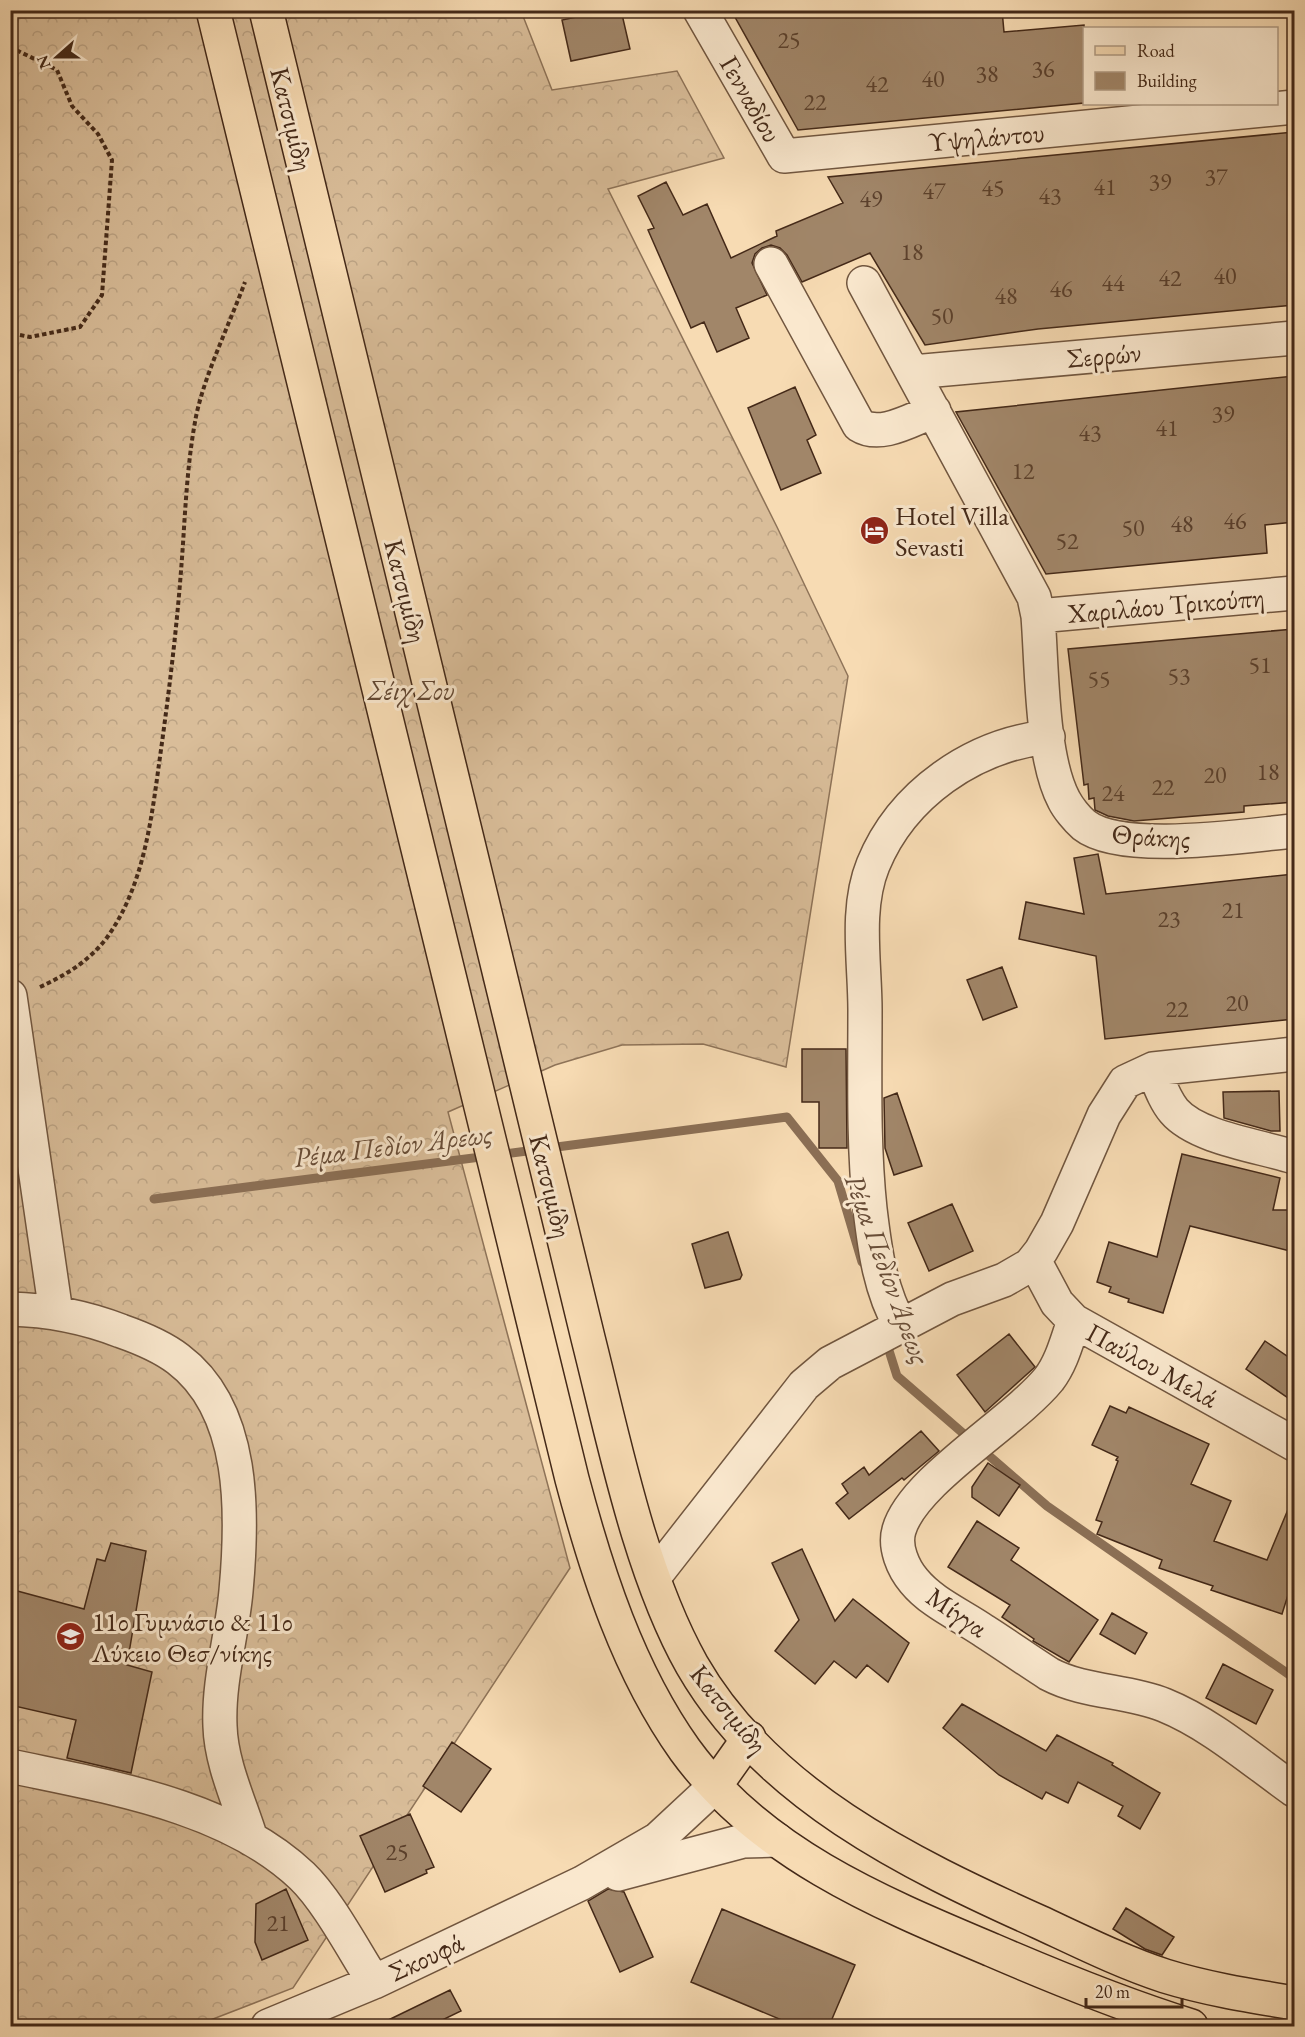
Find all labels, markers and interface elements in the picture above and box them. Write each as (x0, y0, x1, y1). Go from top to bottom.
house number: 25 (777, 24, 801, 55)
north arrow (27, 27, 87, 87)
legend (1083, 27, 1278, 105)
text: Road (1137, 39, 1176, 62)
street label: Γενναδίου (712, 49, 790, 149)
text: N (31, 52, 56, 72)
house number: 36 (1031, 53, 1055, 84)
house number: 38 (975, 58, 999, 89)
house number: 40 (921, 63, 945, 94)
street label: Κατσιμίδη (262, 64, 322, 174)
house number: 42 (865, 68, 889, 99)
text: Building (1137, 69, 1197, 92)
house number: 22 (803, 86, 827, 117)
street label: Υψηλάντου (926, 114, 1046, 160)
house number: 37 (1204, 161, 1228, 192)
house number: 39 (1148, 166, 1172, 197)
house number: 41 (1093, 171, 1117, 202)
house number: 45 (981, 172, 1005, 203)
house number: 47 (922, 175, 946, 206)
house number: 43 (1038, 180, 1062, 211)
house number: 49 (859, 183, 883, 214)
house number: 18 (900, 236, 924, 267)
house number: 40 (1213, 260, 1237, 291)
house number: 42 (1158, 262, 1182, 293)
house number: 44 (1101, 267, 1125, 298)
house number: 46 (1049, 273, 1073, 304)
house number: 48 (994, 280, 1018, 311)
house number: 50 (930, 300, 954, 331)
street label: Σερρών (1065, 334, 1143, 376)
house number: 39 (1211, 398, 1235, 429)
house number: 41 (1155, 412, 1179, 443)
house number: 43 (1078, 417, 1102, 448)
house number: 12 (1011, 455, 1035, 486)
place label: Hotel Villa Sevasti (895, 498, 1009, 564)
house number: 46 (1223, 505, 1247, 536)
house number: 48 (1170, 508, 1194, 539)
house number: 50 (1121, 512, 1145, 543)
hotel icon: Hotel Villa Sevasti (858, 515, 890, 547)
house number: 52 (1055, 525, 1079, 556)
street label: Κατσιμίδη (376, 536, 436, 646)
street label: Χαριλάου Τρικούπη (1065, 579, 1266, 631)
house number: 51 (1248, 649, 1272, 680)
house number: 53 (1167, 660, 1191, 691)
house number: 55 (1087, 663, 1111, 694)
park label: Σέιχ Σου (367, 673, 455, 708)
house number: 18 (1256, 756, 1280, 787)
house number: 20 (1203, 759, 1227, 790)
house number: 22 (1151, 771, 1175, 802)
house number: 24 (1101, 777, 1125, 808)
street label: Θράκης (1110, 816, 1192, 856)
house number: 21 (1221, 894, 1245, 925)
house number: 23 (1157, 903, 1181, 934)
house number: 20 (1225, 987, 1249, 1018)
house number: 22 (1165, 993, 1189, 1024)
water label: Ρέμα Πεδίον Άρεως (291, 1115, 495, 1175)
street label: Κατσιμίδη (521, 1131, 581, 1241)
water label: Ρέμα Πεδίον Άρεως (837, 1169, 939, 1370)
street label: Παύλου Μελά (1080, 1315, 1225, 1416)
street label: Μίγγα (920, 1579, 995, 1645)
place label: 11ο Γυμνάσιο & 11ο Λύκειο Θεσ/νίκης (91, 1604, 293, 1670)
school or university icon: 11ο Γυμνάσιο & 11ο Λύκειο Θεσ/νίκης (55, 1621, 87, 1653)
street label: Κατσιμίδη (682, 1657, 776, 1761)
house number: 25 (385, 1836, 409, 1867)
house number: 21 (266, 1907, 290, 1938)
street label: Σκουφά (383, 1924, 470, 1989)
scale bar (1086, 1971, 1182, 2009)
text: 20 m (1095, 1980, 1130, 2003)

